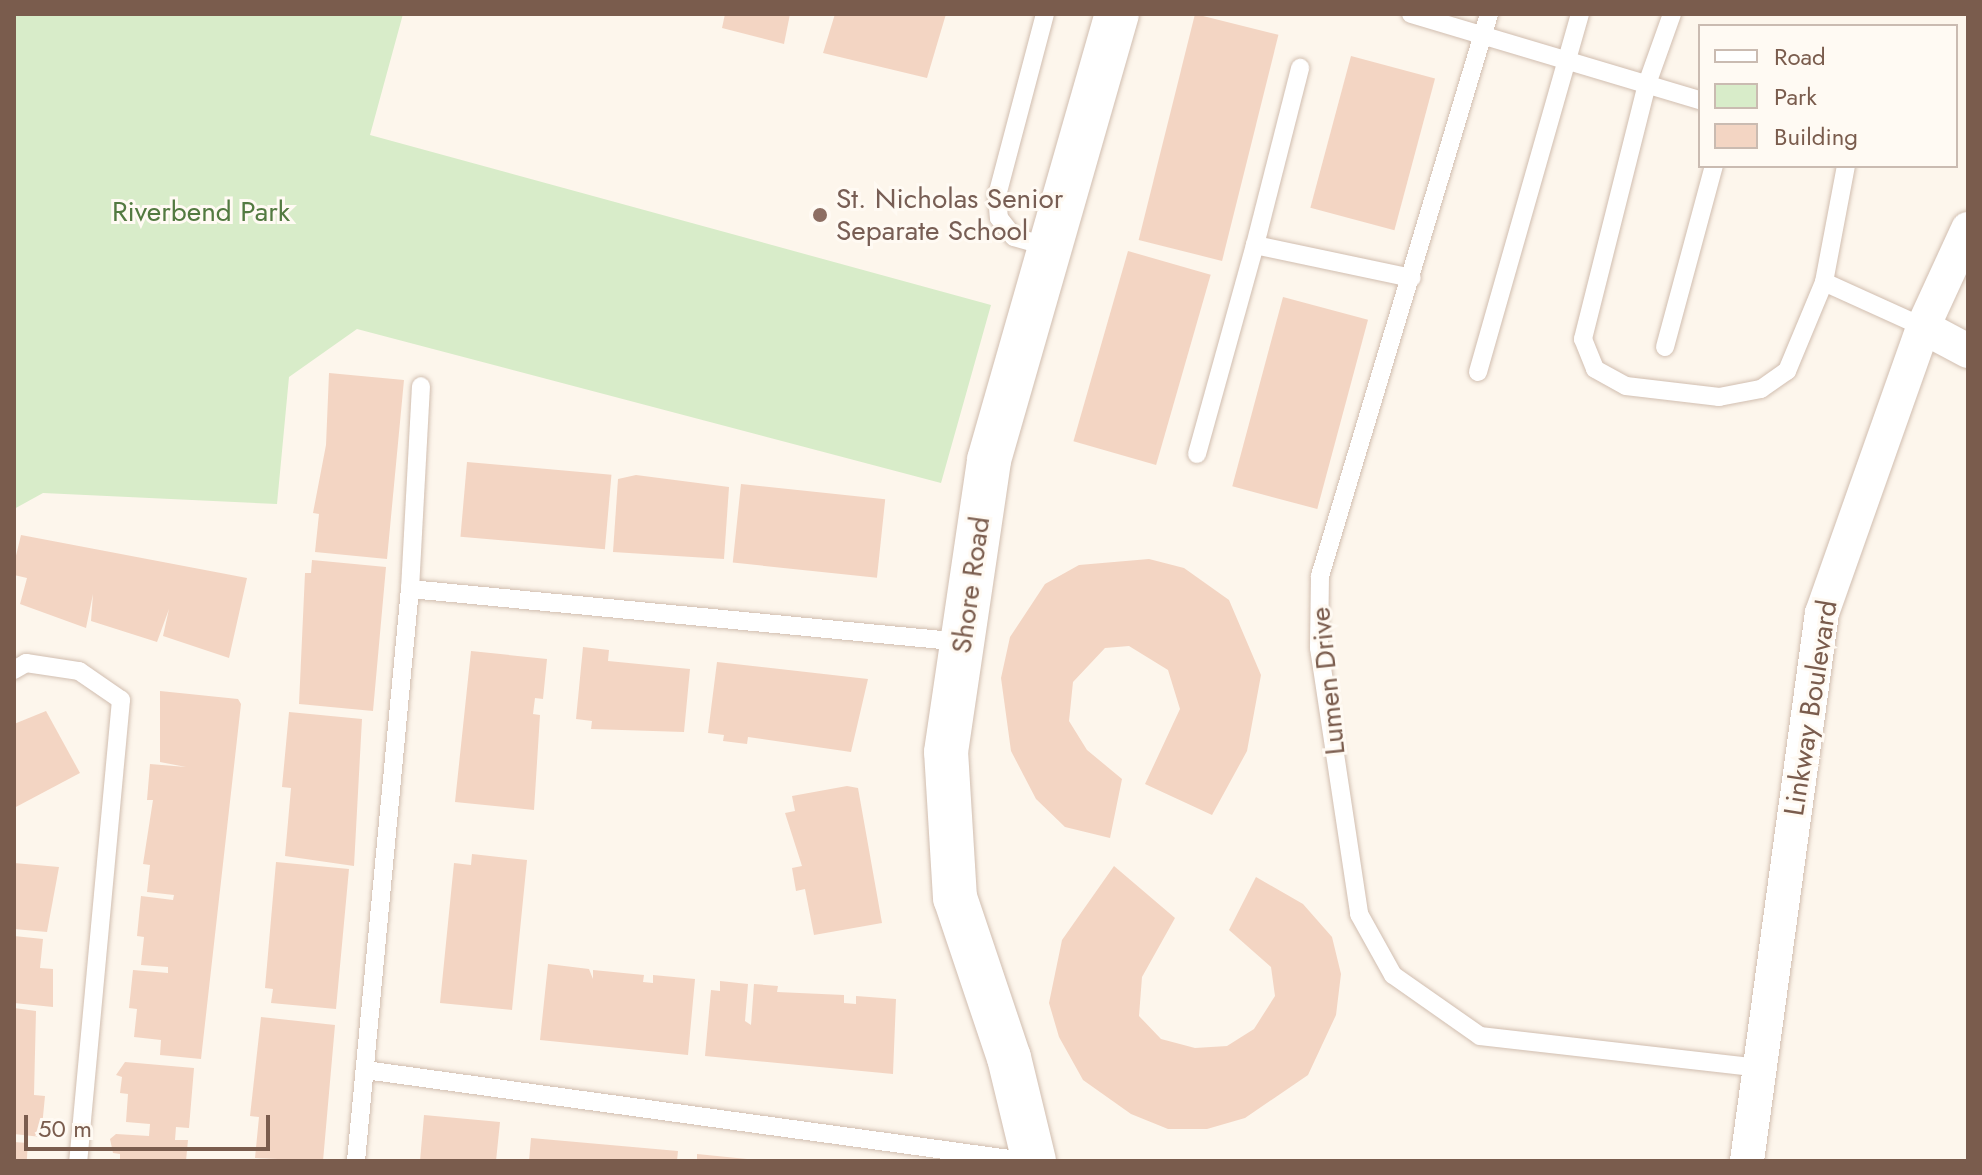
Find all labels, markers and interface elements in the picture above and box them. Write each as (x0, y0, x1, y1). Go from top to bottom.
legend (1698, 24, 1958, 168)
text: Road (1774, 39, 1826, 74)
text: Park (1774, 79, 1817, 114)
text: Building (1774, 119, 1858, 154)
place label: St. Nicholas Senior Separate School (836, 182, 1063, 248)
park label: Riverbend Park (112, 195, 290, 229)
marker: St. Nicholas Senior Separate School (811, 206, 829, 224)
street label: Shore Road (945, 514, 997, 656)
street label: Linkway Boulevard (1777, 598, 1845, 818)
street label: Lumen Drive (1304, 605, 1352, 757)
scale bar (28, 1099, 274, 1149)
text: 50 m (38, 1111, 92, 1146)

